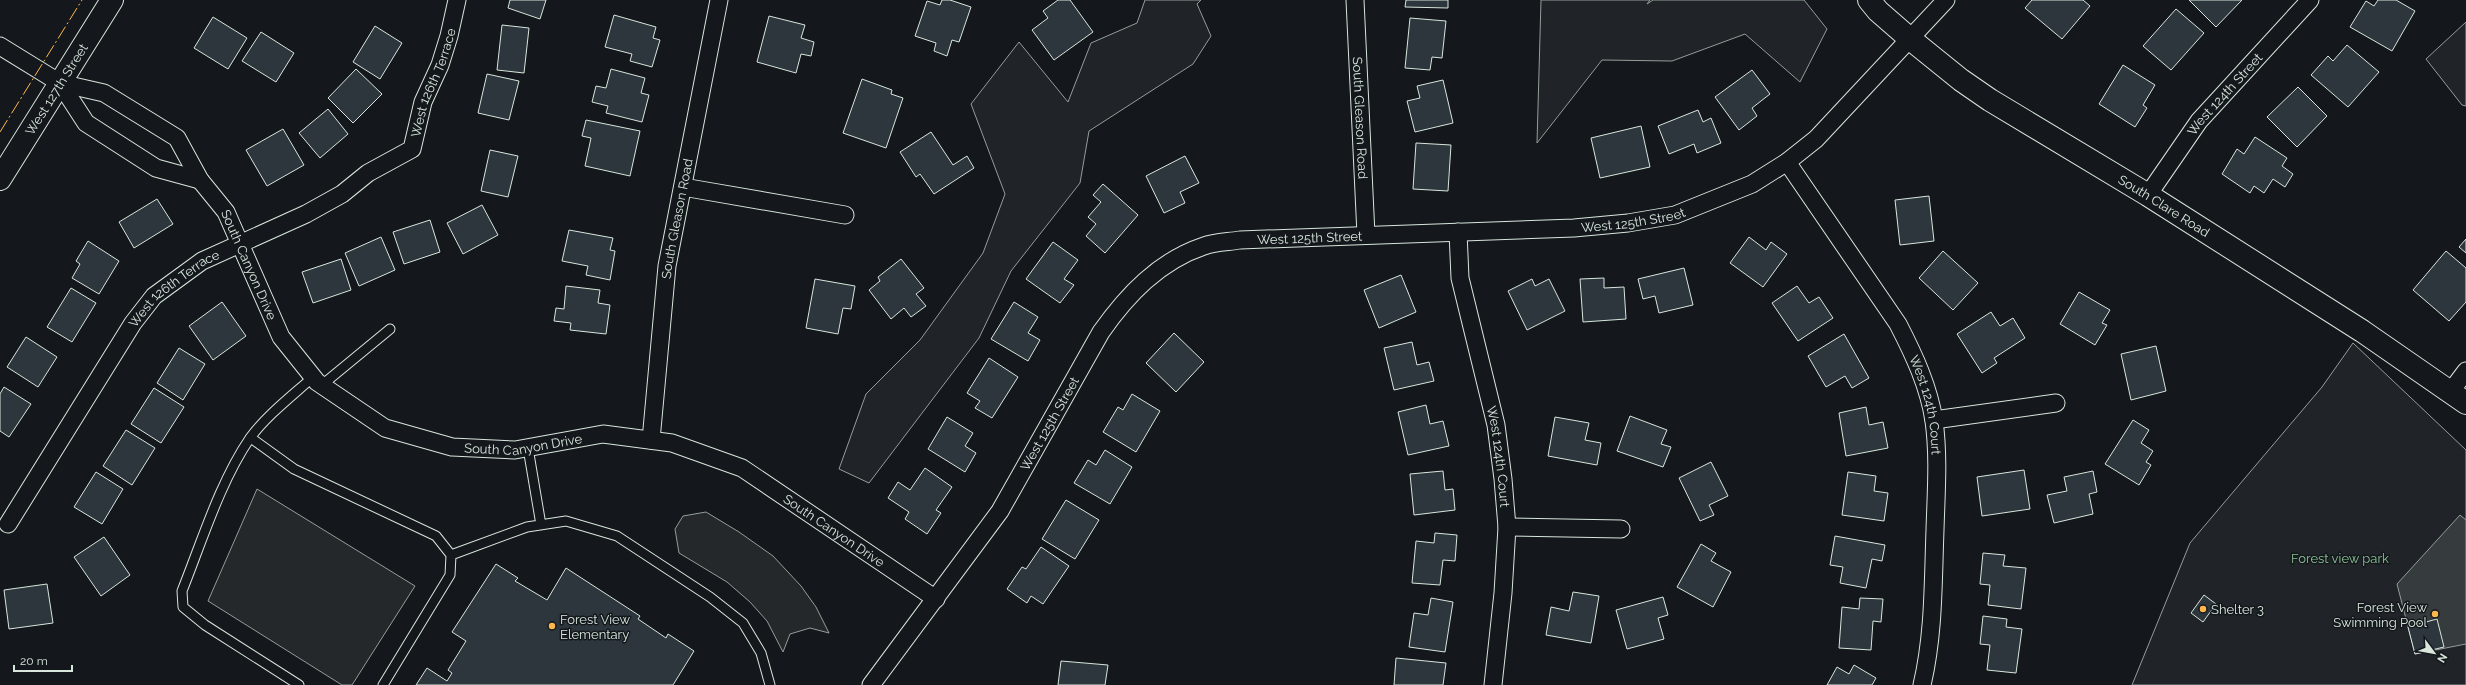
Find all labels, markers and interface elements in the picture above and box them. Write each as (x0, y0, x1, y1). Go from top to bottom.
street label: West 126th Terrace (408, 27, 459, 139)
street label: West 127th Street (22, 40, 91, 138)
street label: West 124th Street (2184, 50, 2266, 138)
street label: South Gleason Road (1350, 56, 1370, 179)
street label: South Gleason Road (659, 157, 696, 280)
street label: South Clare Road (2115, 172, 2212, 240)
street label: West 125th Street (1580, 204, 1688, 235)
street label: South Canyon Drive (218, 208, 280, 323)
street label: West 125th Street (1257, 229, 1363, 247)
street label: West 126th Terrace (126, 247, 222, 330)
street label: West 124th Court (1906, 353, 1944, 456)
street label: West 125th Street (1017, 374, 1082, 473)
street label: West 124th Court (1484, 404, 1512, 509)
street label: South Canyon Drive (464, 431, 584, 458)
street label: South Canyon Drive (780, 491, 888, 570)
park label: Forest view park (2291, 551, 2389, 566)
place label: Forest View Swimming Pool (2333, 600, 2427, 630)
place label: Shelter 3 (2211, 602, 2264, 617)
marker: Shelter 3 (2198, 604, 2208, 614)
marker: Forest View Swimming Pool (2430, 609, 2440, 619)
place label: Forest View Elementary (560, 612, 631, 642)
marker: Forest View Elementary (547, 621, 557, 631)
north arrow (2414, 633, 2454, 673)
scale bar (14, 647, 72, 673)
text: N (2434, 651, 2450, 665)
text: 20 m (20, 654, 48, 668)

